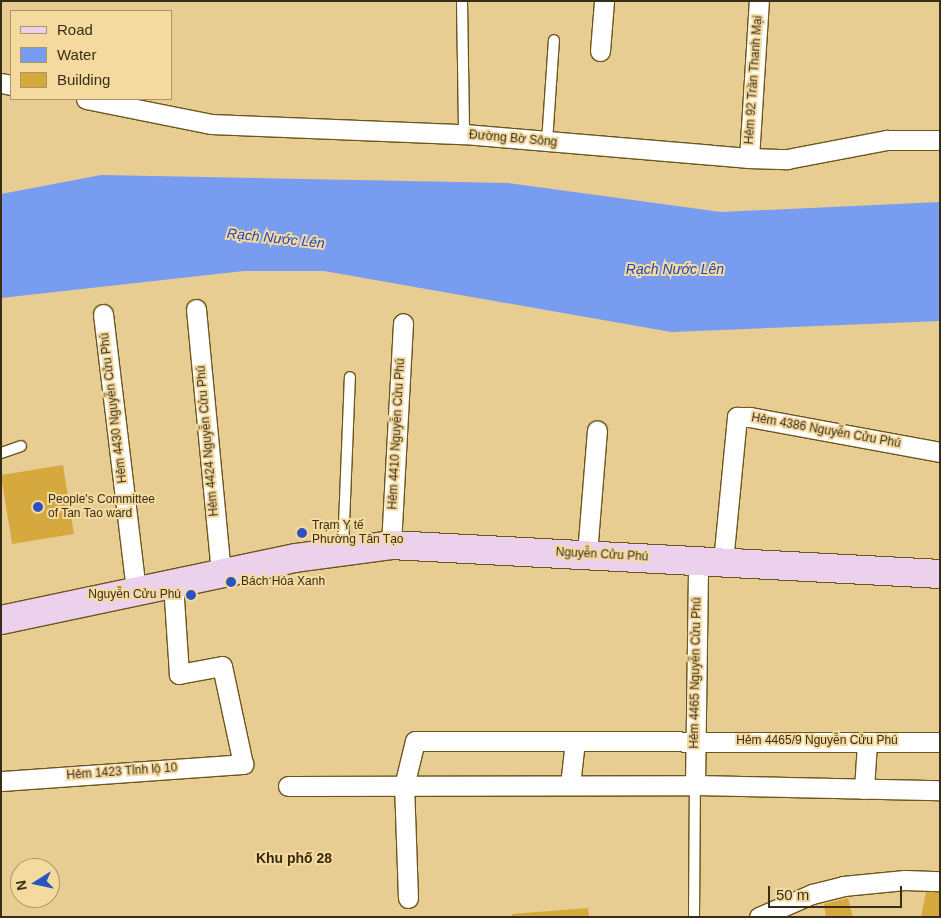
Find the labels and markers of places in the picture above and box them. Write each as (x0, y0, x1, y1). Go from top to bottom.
place label: People's Committee of Tan Tao ward (48, 493, 155, 521)
marker: People's Committee of Tan Tao ward (32, 501, 44, 513)
place label: Trạm Y tế Phường Tân Tạo (312, 519, 404, 547)
marker: Trạm Y tế Phường Tân Tạo (296, 527, 308, 539)
place label: Bách Hóa Xanh (241, 575, 325, 589)
marker: Bách Hóa Xanh (225, 576, 237, 588)
place label: Nguyễn Cửu Phú (88, 588, 181, 602)
marker: Nguyễn Cửu Phú (185, 589, 197, 601)

